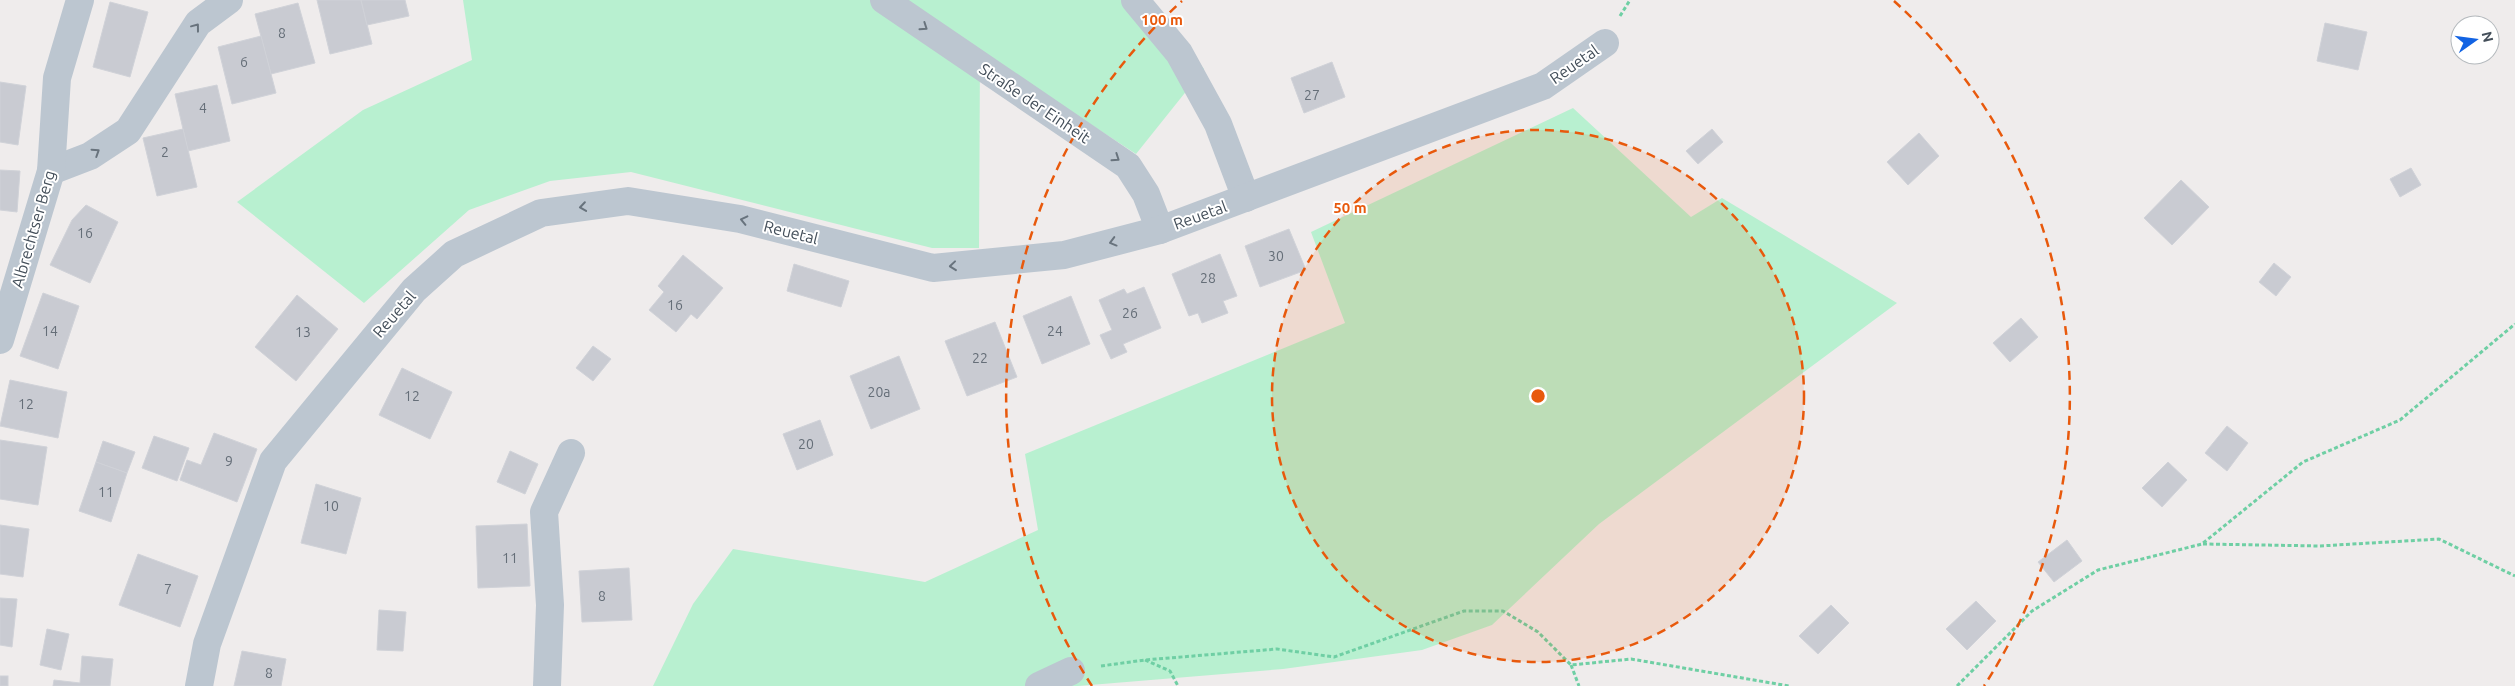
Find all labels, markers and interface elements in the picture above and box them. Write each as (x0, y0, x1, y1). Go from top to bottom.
text: 100 m (1141, 11, 1183, 28)
north arrow (2450, 15, 2500, 65)
one-way arrow (918, 21, 928, 30)
one-way arrow (190, 24, 198, 33)
house number: 8 (278, 25, 286, 41)
text: N (2479, 30, 2497, 44)
street label: Reuetal (1546, 41, 1602, 87)
house number: 6 (240, 54, 248, 70)
street label: Straße der Einheit (976, 59, 1094, 147)
house number: 27 (1304, 87, 1320, 103)
house number: 4 (199, 100, 207, 116)
house number: 2 (161, 144, 169, 160)
one-way arrow (90, 149, 100, 158)
one-way arrow (1110, 152, 1120, 161)
street label: Albrechtser Berg (8, 168, 58, 290)
street label: Reuetal (1171, 197, 1229, 233)
text: 50 m (1333, 199, 1367, 216)
one-way arrow (579, 202, 588, 212)
one-way arrow (739, 215, 748, 226)
street label: Reuetal (762, 217, 820, 247)
house number: 16 (77, 225, 93, 241)
one-way arrow (1108, 236, 1117, 247)
house number: 30 (1268, 248, 1284, 264)
one-way arrow (948, 260, 956, 271)
house number: 28 (1200, 270, 1216, 286)
street label: Reuetal (369, 287, 419, 341)
house number: 16 (667, 297, 683, 313)
house number: 26 (1122, 305, 1138, 321)
house number: 14 (42, 323, 58, 339)
house number: 24 (1047, 323, 1063, 339)
house number: 13 (295, 324, 311, 340)
house number: 22 (972, 350, 988, 366)
house number: 20a (868, 384, 891, 400)
centre of rings (1529, 387, 1547, 405)
house number: 12 (404, 388, 420, 404)
house number: 12 (18, 396, 34, 412)
house number: 20 (798, 436, 814, 452)
house number: 9 (225, 453, 233, 469)
house number: 11 (98, 484, 114, 500)
house number: 10 (323, 498, 339, 514)
house number: 11 (502, 550, 518, 566)
house number: 7 (164, 581, 172, 597)
house number: 8 (598, 588, 606, 604)
house number: 8 (265, 665, 273, 681)

